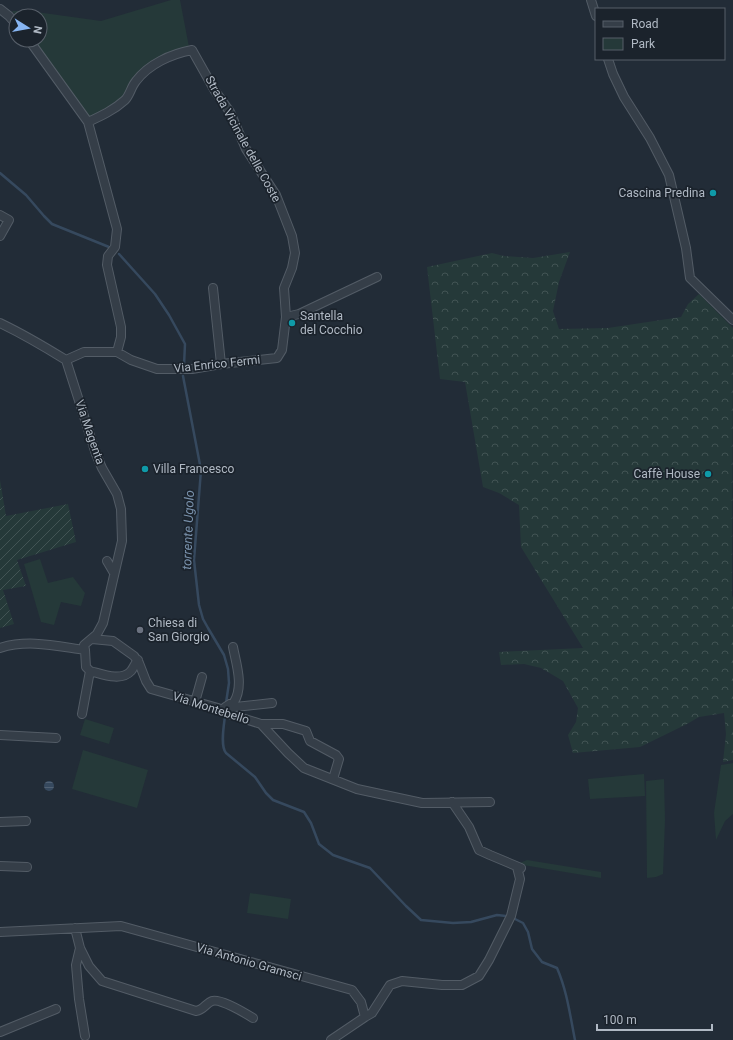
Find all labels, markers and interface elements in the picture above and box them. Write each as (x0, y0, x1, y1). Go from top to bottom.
north arrow (8, 8, 48, 48)
legend (595, 8, 725, 60)
text: Road (631, 17, 659, 31)
text: N (30, 25, 44, 35)
text: Park (631, 37, 656, 51)
street label: Strada Vicinale delle Coste (202, 73, 284, 205)
place label: Cascina Predina (618, 186, 705, 200)
marker: Cascina Predina (708, 188, 718, 198)
place label: Santella del Cocchio (300, 309, 363, 337)
marker: Santella del Cocchio (287, 318, 297, 328)
street label: Via Enrico Fermi (173, 352, 261, 376)
street label: Via Magenta (72, 398, 108, 466)
place label: Villa Francesco (153, 462, 234, 476)
marker: Villa Francesco (140, 464, 150, 474)
place label: Caffè House (634, 467, 700, 481)
marker: Caffè House (703, 469, 713, 479)
water label: torrente Ugolo (179, 490, 197, 570)
place label: Chiesa di San Giorgio (148, 616, 210, 644)
marker: Chiesa di San Giorgio (135, 625, 145, 635)
street label: Via Montebello (171, 689, 251, 727)
street label: Via Antonio Gramsci (195, 940, 303, 984)
scale bar (597, 1006, 712, 1032)
text: 100 m (603, 1013, 637, 1027)

